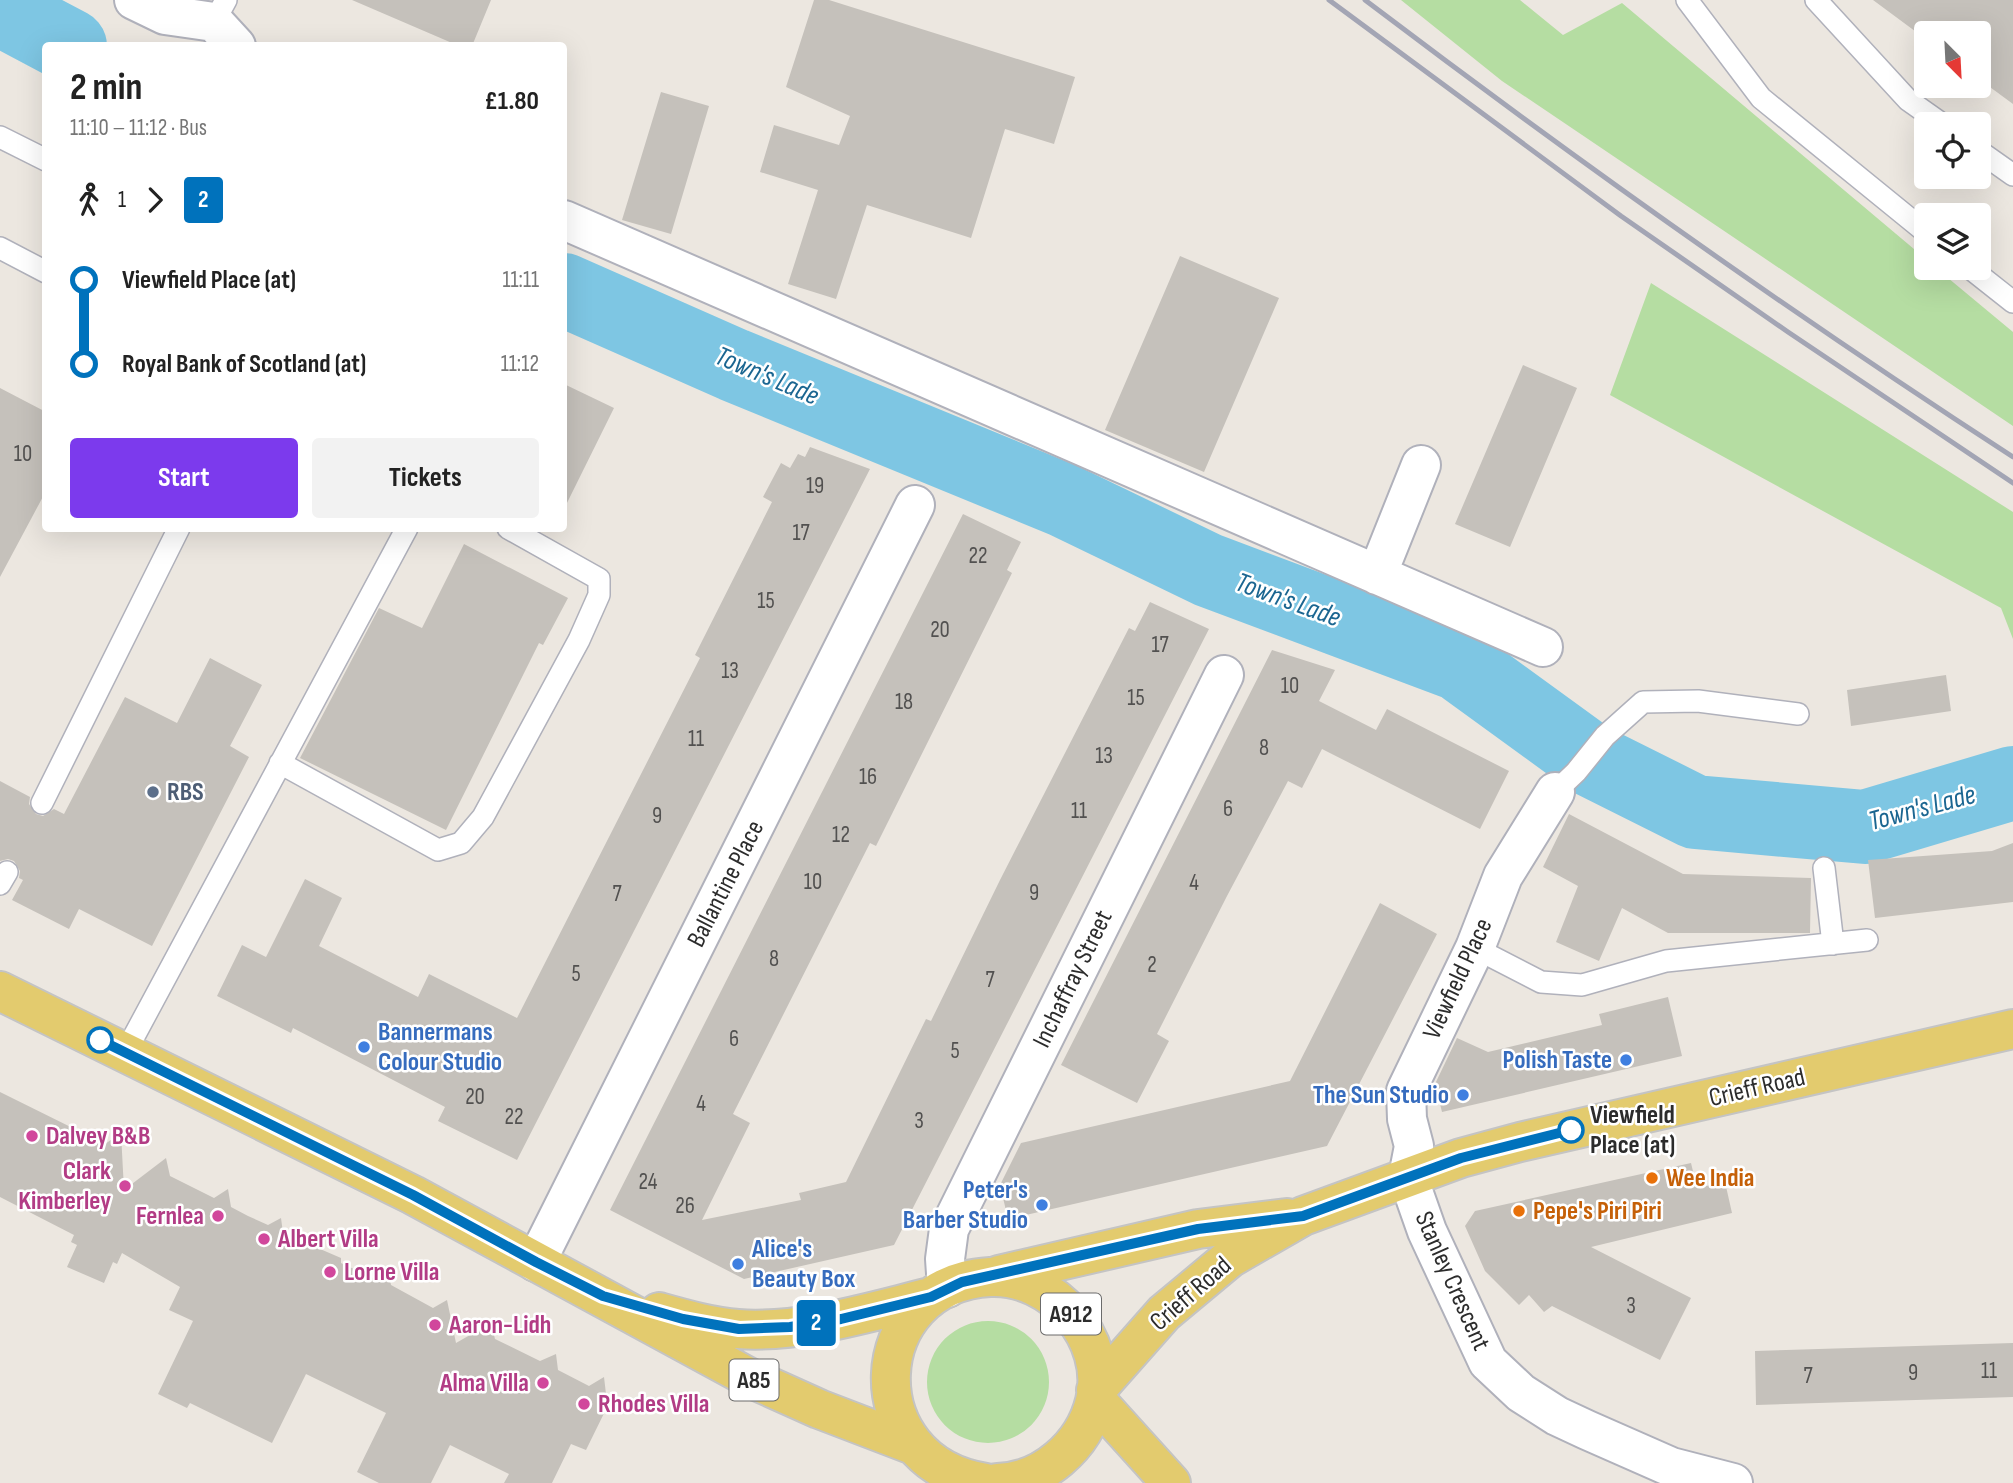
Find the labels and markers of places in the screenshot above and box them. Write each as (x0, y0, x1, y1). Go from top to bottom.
place label: RBS (167, 777, 204, 808)
marker: RBS (145, 784, 161, 800)
place label: Bannermans Colour Studio (378, 1017, 502, 1078)
unlabelled marker (87, 1027, 113, 1053)
marker: Bannermans Colour Studio (356, 1039, 372, 1055)
place label: Polish Taste (1503, 1045, 1612, 1076)
marker: Polish Taste (1618, 1052, 1634, 1068)
place label: The Sun Studio (1313, 1080, 1449, 1111)
marker: The Sun Studio (1455, 1087, 1471, 1103)
place label: Viewfield Place (at) (1590, 1100, 1675, 1161)
marker: Viewfield Place (at) (1558, 1117, 1584, 1143)
place label: Dalvey B&B (46, 1121, 150, 1152)
marker: Dalvey B&B (24, 1128, 40, 1144)
place label: Clark Kimberley (18, 1156, 111, 1217)
place label: Wee India (1666, 1163, 1754, 1194)
marker: Wee India (1644, 1170, 1660, 1186)
place label: Peter's Barber Studio (903, 1175, 1028, 1236)
marker: Clark Kimberley (117, 1178, 133, 1194)
place label: Pepe's Piri Piri (1533, 1196, 1662, 1227)
marker: Peter's Barber Studio (1034, 1197, 1050, 1213)
place label: Fernlea (136, 1201, 204, 1232)
marker: Pepe's Piri Piri (1511, 1203, 1527, 1219)
marker: Fernlea (210, 1208, 226, 1224)
place label: Albert Villa (277, 1224, 379, 1255)
marker: Albert Villa (256, 1231, 272, 1247)
place label: Alice's Beauty Box (751, 1234, 856, 1295)
marker: Alice's Beauty Box (730, 1256, 746, 1272)
place label: Lorne Villa (344, 1257, 439, 1288)
marker: Lorne Villa (322, 1264, 338, 1280)
place label: Aaron-Lidh (448, 1310, 551, 1341)
marker: Aaron-Lidh (427, 1317, 443, 1333)
place label: Alma Villa (439, 1368, 529, 1399)
marker: Alma Villa (535, 1375, 551, 1391)
place label: Rhodes Villa (598, 1389, 709, 1420)
marker: Rhodes Villa (576, 1396, 592, 1412)

